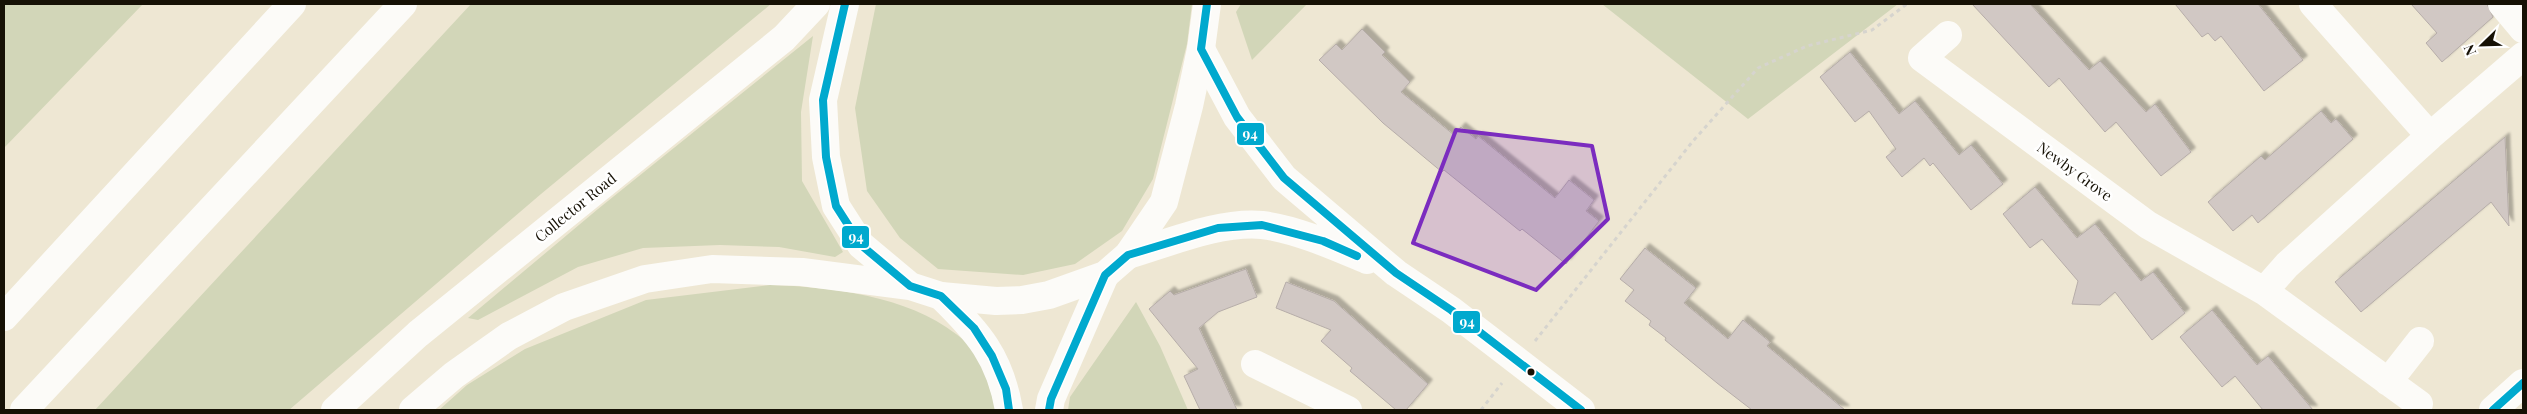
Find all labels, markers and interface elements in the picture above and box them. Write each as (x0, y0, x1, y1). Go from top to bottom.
north arrow (2457, 20, 2507, 70)
text: N (2459, 42, 2480, 59)
line badge: 94 (1236, 122, 1265, 146)
text: 94 (1242, 124, 1258, 143)
street label: Newby Grove (2033, 137, 2117, 205)
street label: Collector Road (530, 168, 620, 246)
line badge: 94 (841, 225, 870, 249)
text: 94 (848, 227, 864, 246)
line badge: 94 (1452, 310, 1481, 334)
text: 94 (1459, 312, 1475, 331)
unlabelled marker (1526, 367, 1536, 377)

